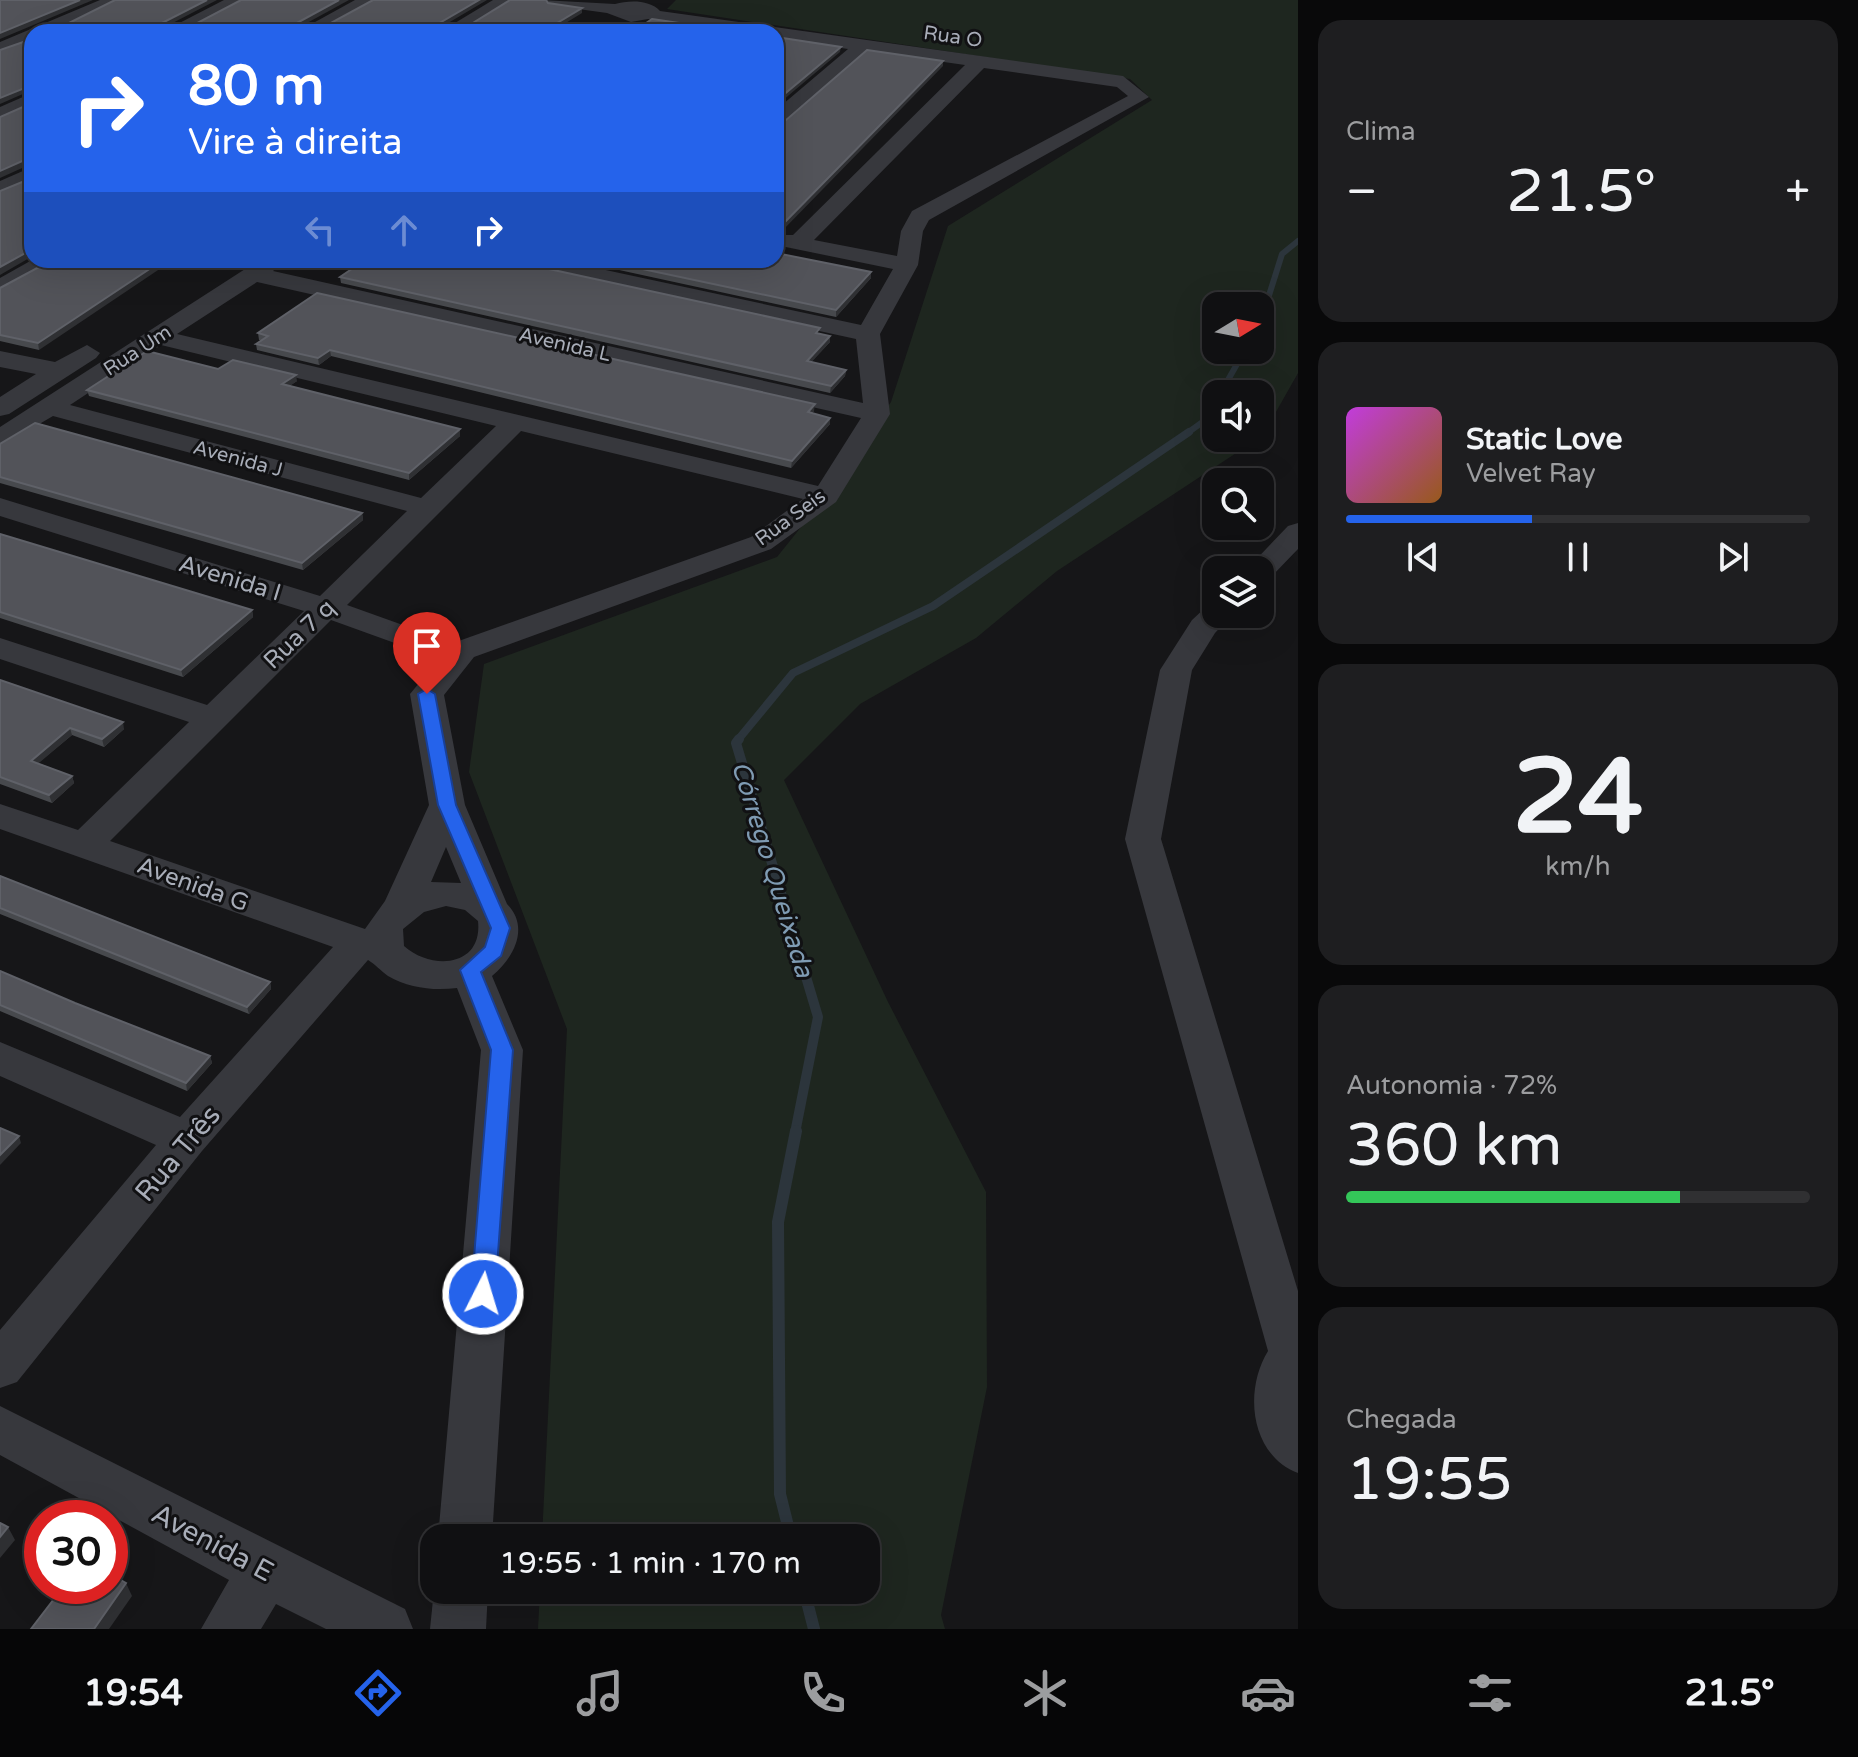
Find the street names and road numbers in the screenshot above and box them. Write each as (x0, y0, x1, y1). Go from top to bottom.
street label: Rua O (922, 21, 984, 53)
street label: Rua Um (99, 320, 176, 382)
street label: Avenida L (516, 323, 614, 367)
street label: Avenida J (190, 436, 285, 482)
street label: Rua Seis (751, 484, 830, 551)
street label: Avenida I (175, 549, 285, 608)
street label: Rua 7 q (258, 593, 341, 675)
street label: Avenida G (133, 851, 253, 918)
street label: Rua Três (128, 1099, 228, 1209)
street label: Avenida E (146, 1497, 279, 1589)

